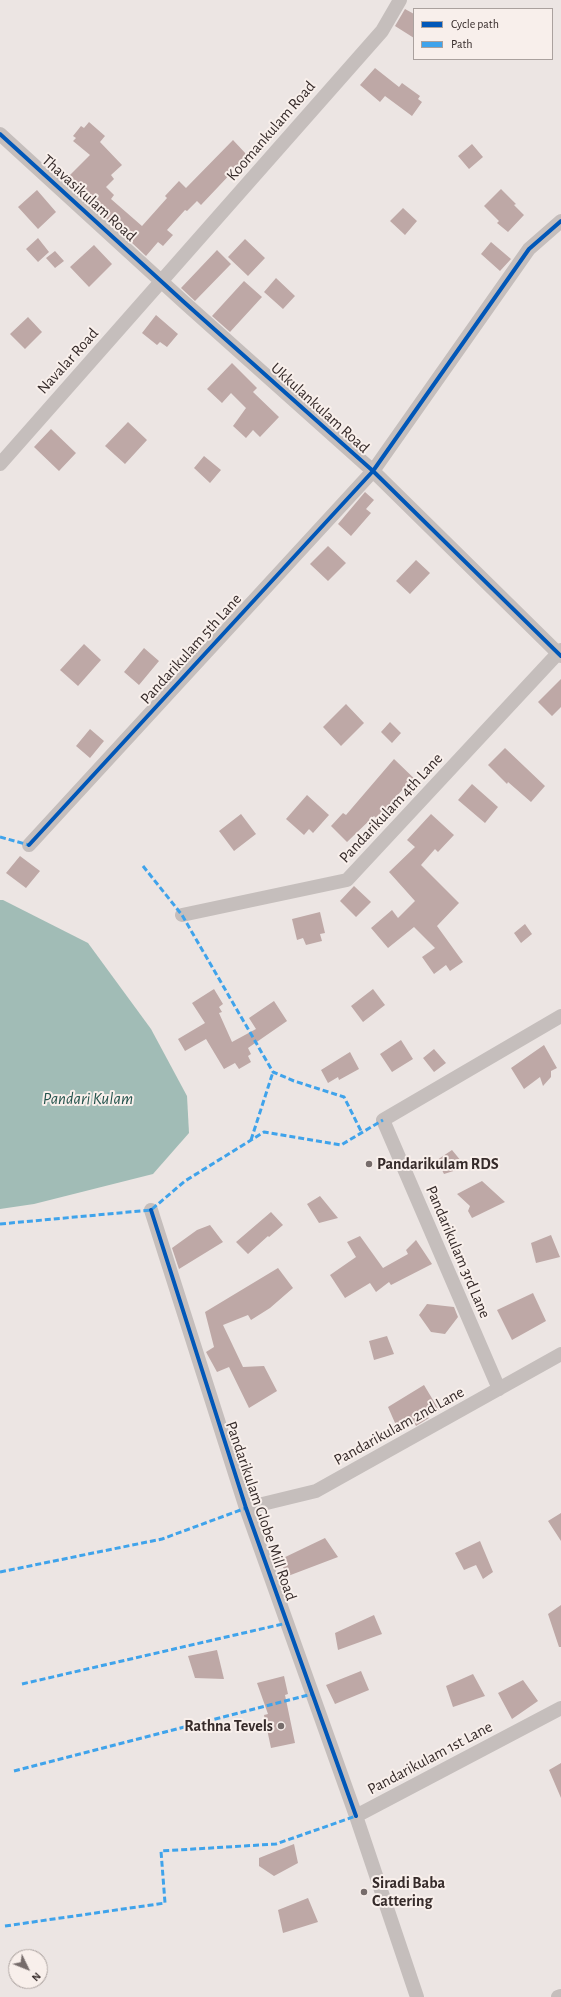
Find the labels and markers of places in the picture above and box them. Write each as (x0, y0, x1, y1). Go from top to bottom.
place label: Pandarikulam RDS (377, 1154, 499, 1174)
marker: Pandarikulam RDS (364, 1159, 374, 1169)
place label: Rathna Tevels (184, 1716, 273, 1736)
marker: Rathna Tevels (276, 1721, 286, 1731)
place label: Siradi Baba Cattering (372, 1873, 445, 1911)
marker: Siradi Baba Cattering (359, 1887, 369, 1897)

